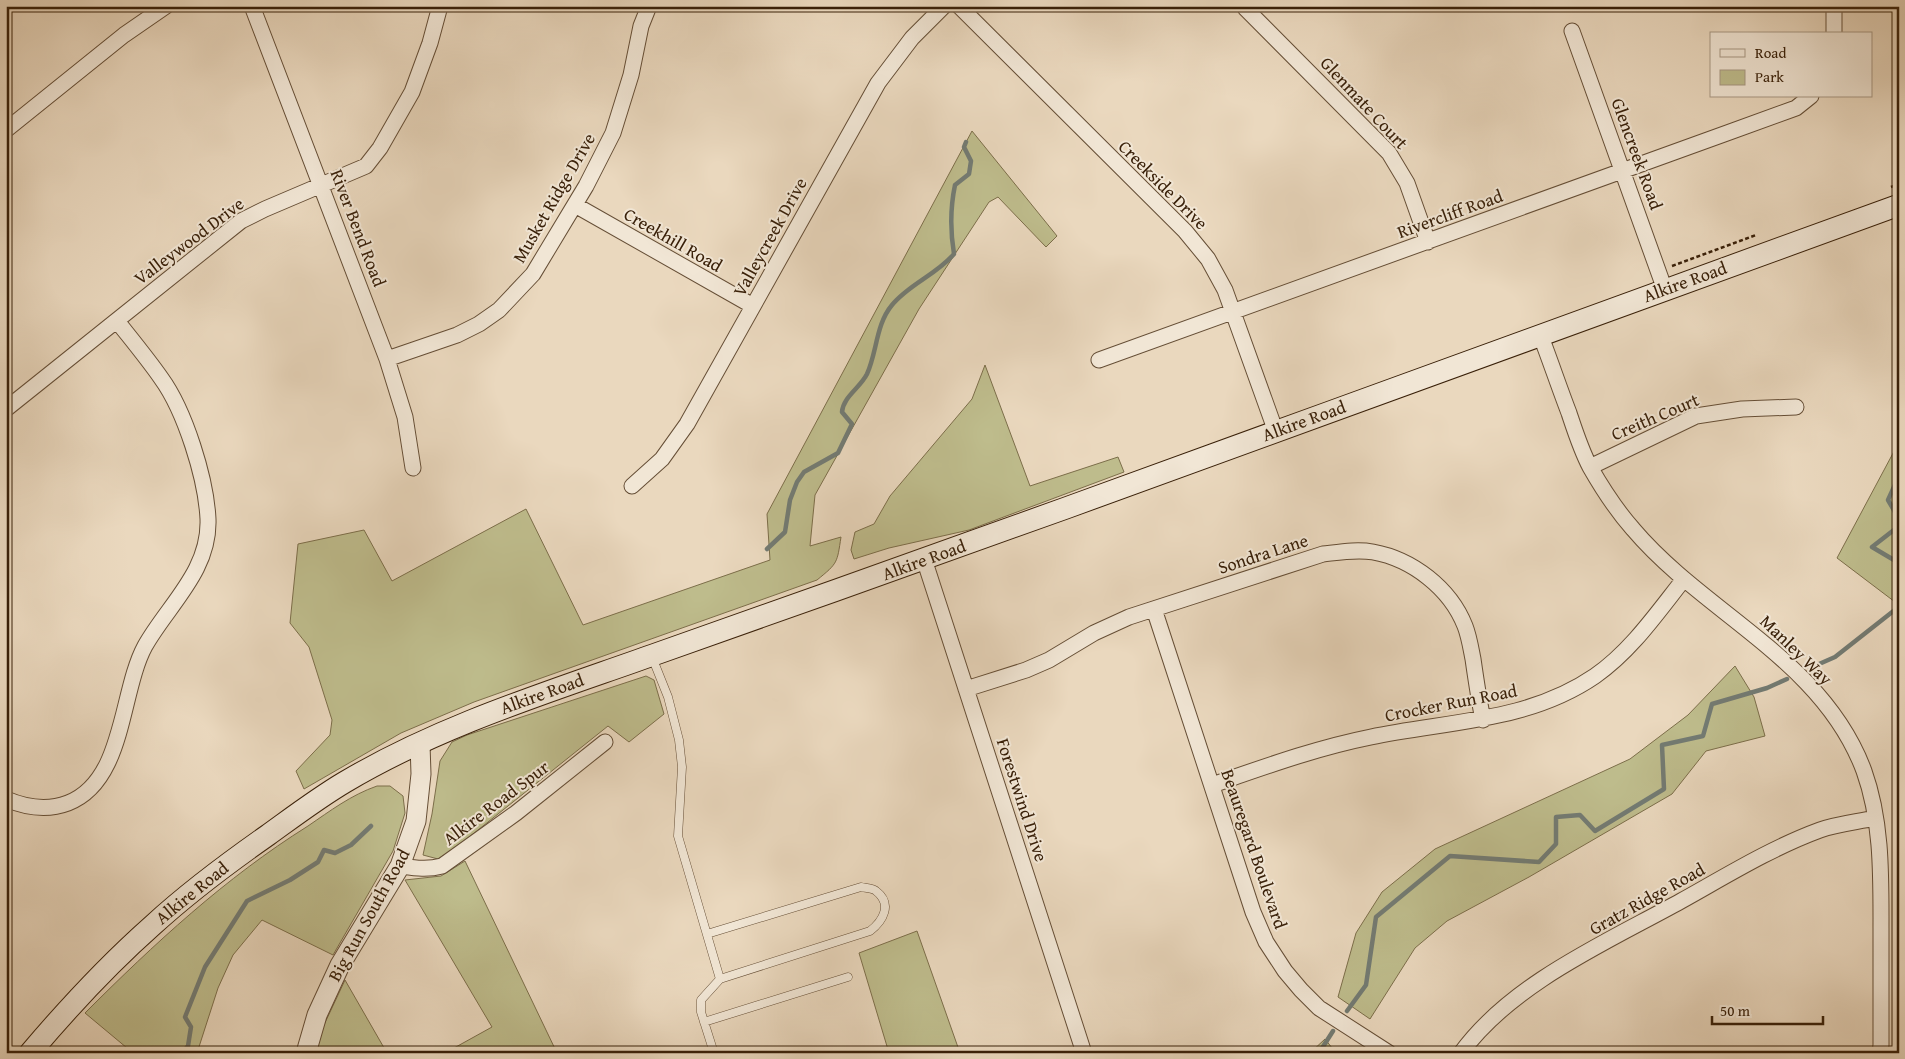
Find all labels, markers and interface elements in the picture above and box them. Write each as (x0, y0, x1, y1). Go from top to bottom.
legend (1710, 32, 1872, 98)
text: Road (1755, 42, 1786, 63)
street label: Glenmate Court (1314, 50, 1415, 156)
text: Park (1755, 66, 1784, 87)
street label: Glencreek Road (1605, 94, 1670, 214)
street label: Musket Ridge Drive (505, 128, 602, 268)
street label: Creekside Drive (1112, 134, 1214, 236)
street label: River Bend Road (324, 165, 393, 291)
street label: Valleycreek Drive (726, 172, 813, 301)
street label: Rivercliff Road (1393, 182, 1507, 245)
street label: Valleywood Drive (128, 190, 249, 291)
street label: Creekhill Road (619, 200, 728, 279)
street label: Alkire Road (1639, 254, 1731, 309)
street label: Creith Court (1607, 386, 1704, 447)
street label: Alkire Road (1258, 393, 1350, 448)
street label: Sondra Lane (1214, 526, 1311, 581)
street label: Alkire Road (878, 532, 970, 587)
street label: Manley Way (1754, 608, 1839, 691)
street label: Alkire Road (496, 666, 588, 721)
street label: Crocker Run Road (1382, 676, 1520, 729)
street label: Forestwind Drive (990, 735, 1055, 865)
street label: Alkire Road Spur (437, 753, 555, 852)
street label: Beauregard Boulevard (1214, 765, 1295, 933)
street label: Big Run South Road (321, 843, 416, 986)
street label: Alkire Road (149, 854, 234, 931)
street label: Gratz Ridge Road (1584, 855, 1710, 942)
scale bar (1712, 994, 1824, 1026)
text: 50 m (1720, 1000, 1751, 1021)

